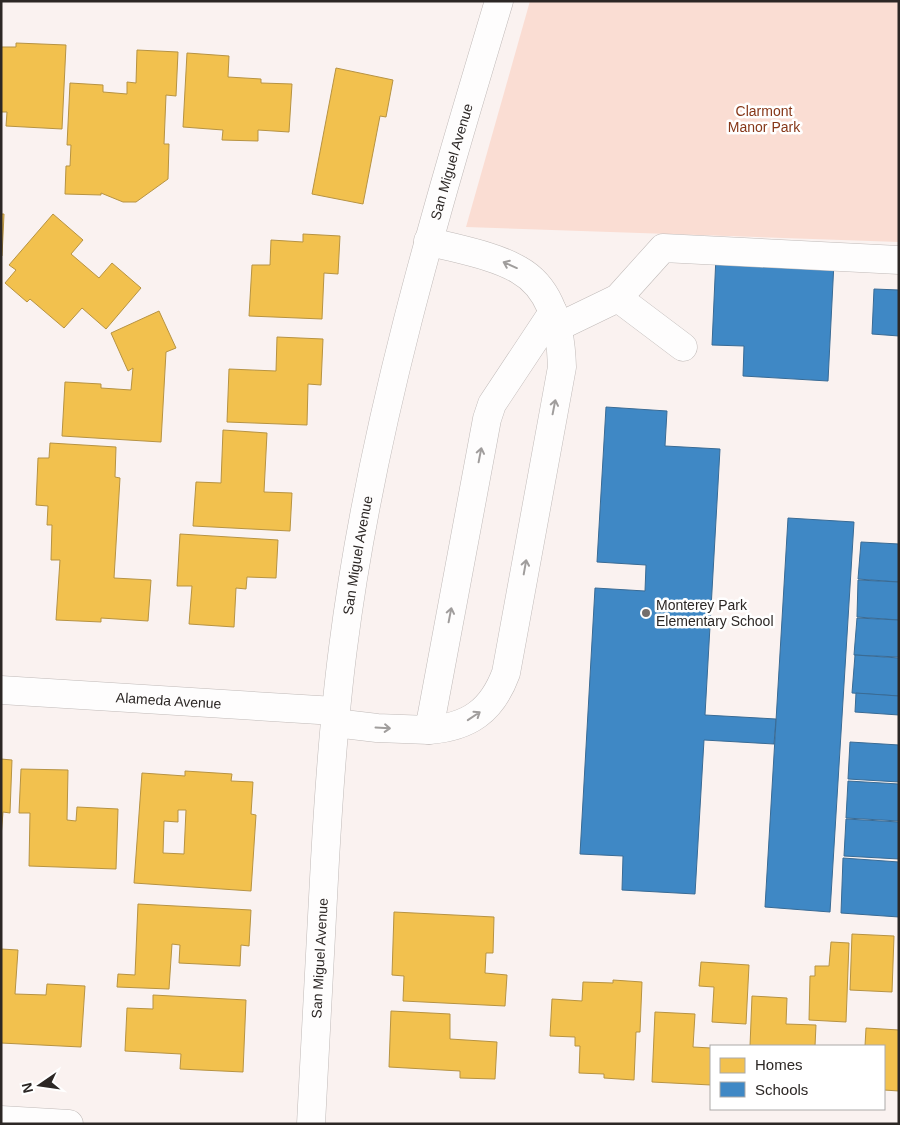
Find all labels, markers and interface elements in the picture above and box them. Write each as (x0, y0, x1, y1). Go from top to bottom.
street label: San Miguel Avenue (427, 101, 476, 222)
park label: Clarmont Manor Park (728, 103, 801, 135)
one-way arrow (503, 260, 518, 270)
one-way arrow (550, 400, 559, 416)
one-way arrow (476, 447, 486, 463)
street label: San Miguel Avenue (340, 494, 376, 616)
one-way arrow (520, 559, 530, 575)
place label: Monterey Park Elementary School (656, 597, 774, 629)
one-way arrow (446, 607, 456, 623)
marker: Monterey Park Elementary School (640, 607, 652, 619)
street label: Alameda Avenue (115, 689, 222, 712)
one-way arrow (467, 711, 481, 721)
one-way arrow (375, 724, 391, 733)
street label: San Miguel Avenue (308, 897, 331, 1019)
legend (710, 1045, 885, 1110)
text: Homes (755, 1056, 803, 1073)
north arrow (15, 1060, 65, 1110)
text: N (18, 1081, 36, 1095)
text: Schools (755, 1081, 808, 1098)

